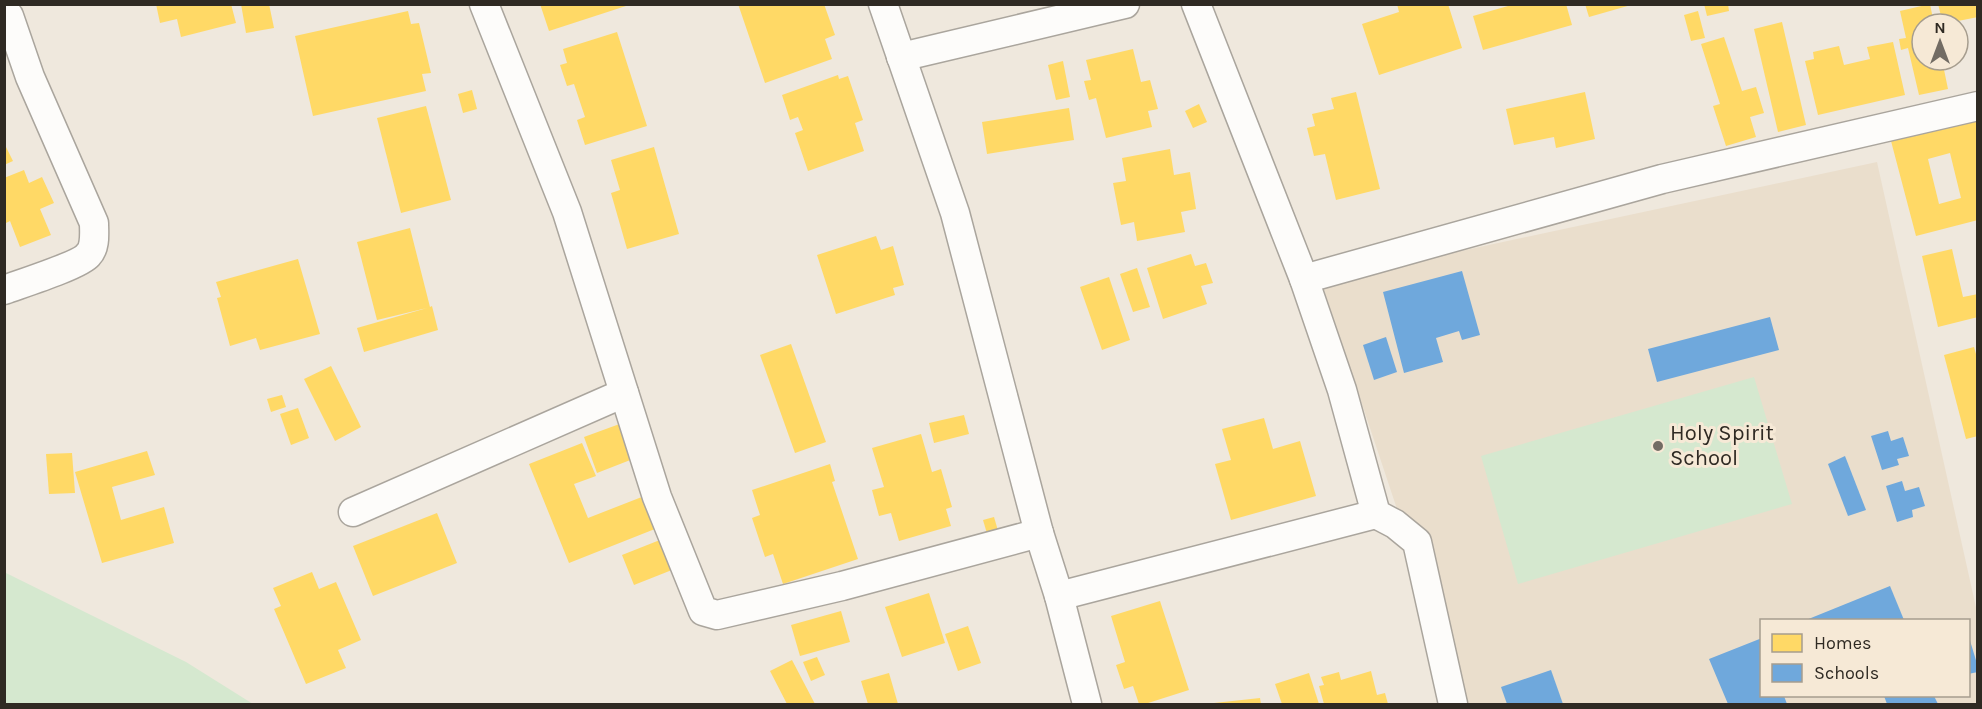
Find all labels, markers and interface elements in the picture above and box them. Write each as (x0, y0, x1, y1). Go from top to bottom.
north arrow (1910, 12, 1970, 72)
text: N (1934, 18, 1946, 37)
place label: Holy Spirit School (1670, 420, 1774, 471)
marker: Holy Spirit School (1651, 439, 1665, 453)
legend (1760, 619, 1970, 697)
text: Homes (1814, 632, 1871, 654)
text: Schools (1814, 662, 1879, 684)

